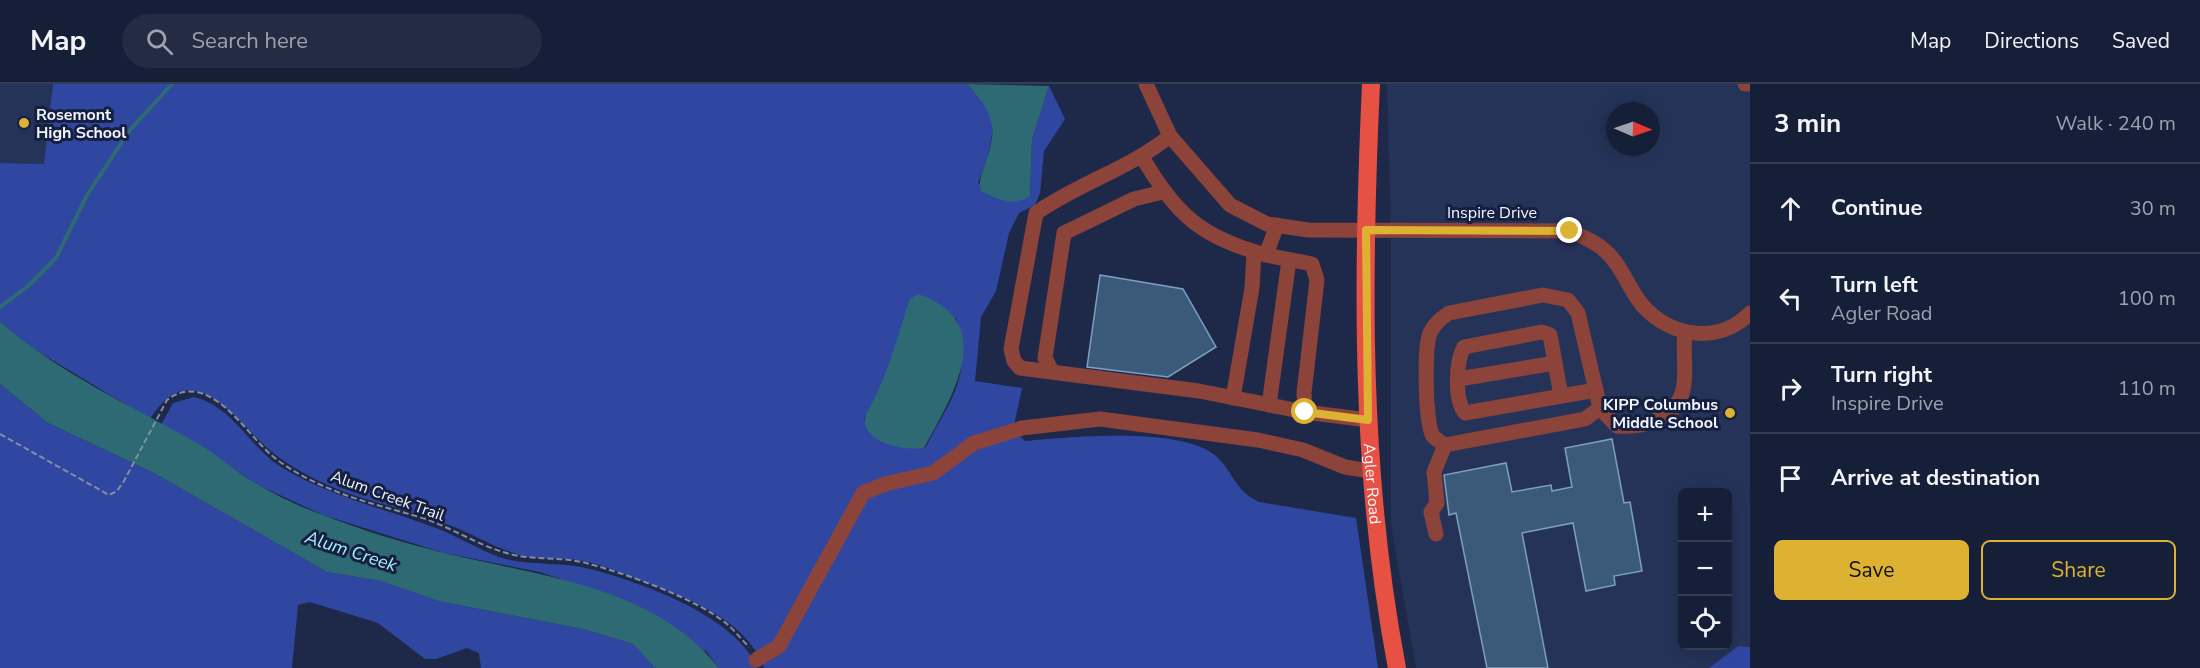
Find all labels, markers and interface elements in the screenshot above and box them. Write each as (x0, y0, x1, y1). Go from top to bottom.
search box (122, 14, 542, 68)
text: Map (30, 22, 86, 60)
icon: search (143, 25, 176, 58)
text: Search here (191, 26, 308, 56)
text: Map (1910, 27, 1951, 55)
text: Directions (1984, 27, 2079, 55)
text: Saved (2112, 27, 2170, 55)
north arrow (1606, 102, 1660, 156)
place label: Rosemont High School (36, 104, 126, 144)
text: 3 min (1774, 106, 1841, 141)
text: Walk · 240 m (2056, 110, 2176, 137)
marker: Rosemont High School (17, 116, 31, 130)
icon: ahead (1774, 192, 1807, 225)
text: Continue (1831, 193, 1922, 223)
text: 30 m (2130, 195, 2176, 222)
street label: Inspire Drive (1447, 202, 1537, 224)
route end (1556, 217, 1582, 243)
text: Turn left (1831, 270, 1918, 300)
icon: left (1774, 282, 1807, 315)
text: 100 m (2118, 285, 2176, 312)
text: Agler Road (1831, 300, 1933, 327)
text: Turn right (1831, 360, 1932, 390)
icon: right (1774, 372, 1807, 405)
text: 110 m (2118, 375, 2176, 402)
text: Inspire Drive (1831, 390, 1944, 417)
place label: KIPP Columbus Middle School (1603, 394, 1718, 434)
route start (1291, 398, 1317, 424)
marker: KIPP Columbus Middle School (1723, 406, 1737, 420)
street label: Agler Road (1358, 443, 1386, 525)
icon: arrive (1774, 462, 1807, 495)
text: Arrive at destination (1831, 463, 2040, 493)
street label: Alum Creek Trail (328, 465, 448, 527)
map controls (1678, 488, 1732, 650)
button: + (1678, 488, 1732, 542)
water label: Alum Creek (301, 525, 401, 577)
button: Save (1774, 540, 1969, 600)
button: Share (1981, 540, 2176, 600)
button: − (1678, 542, 1732, 596)
button: locate (1678, 596, 1732, 650)

